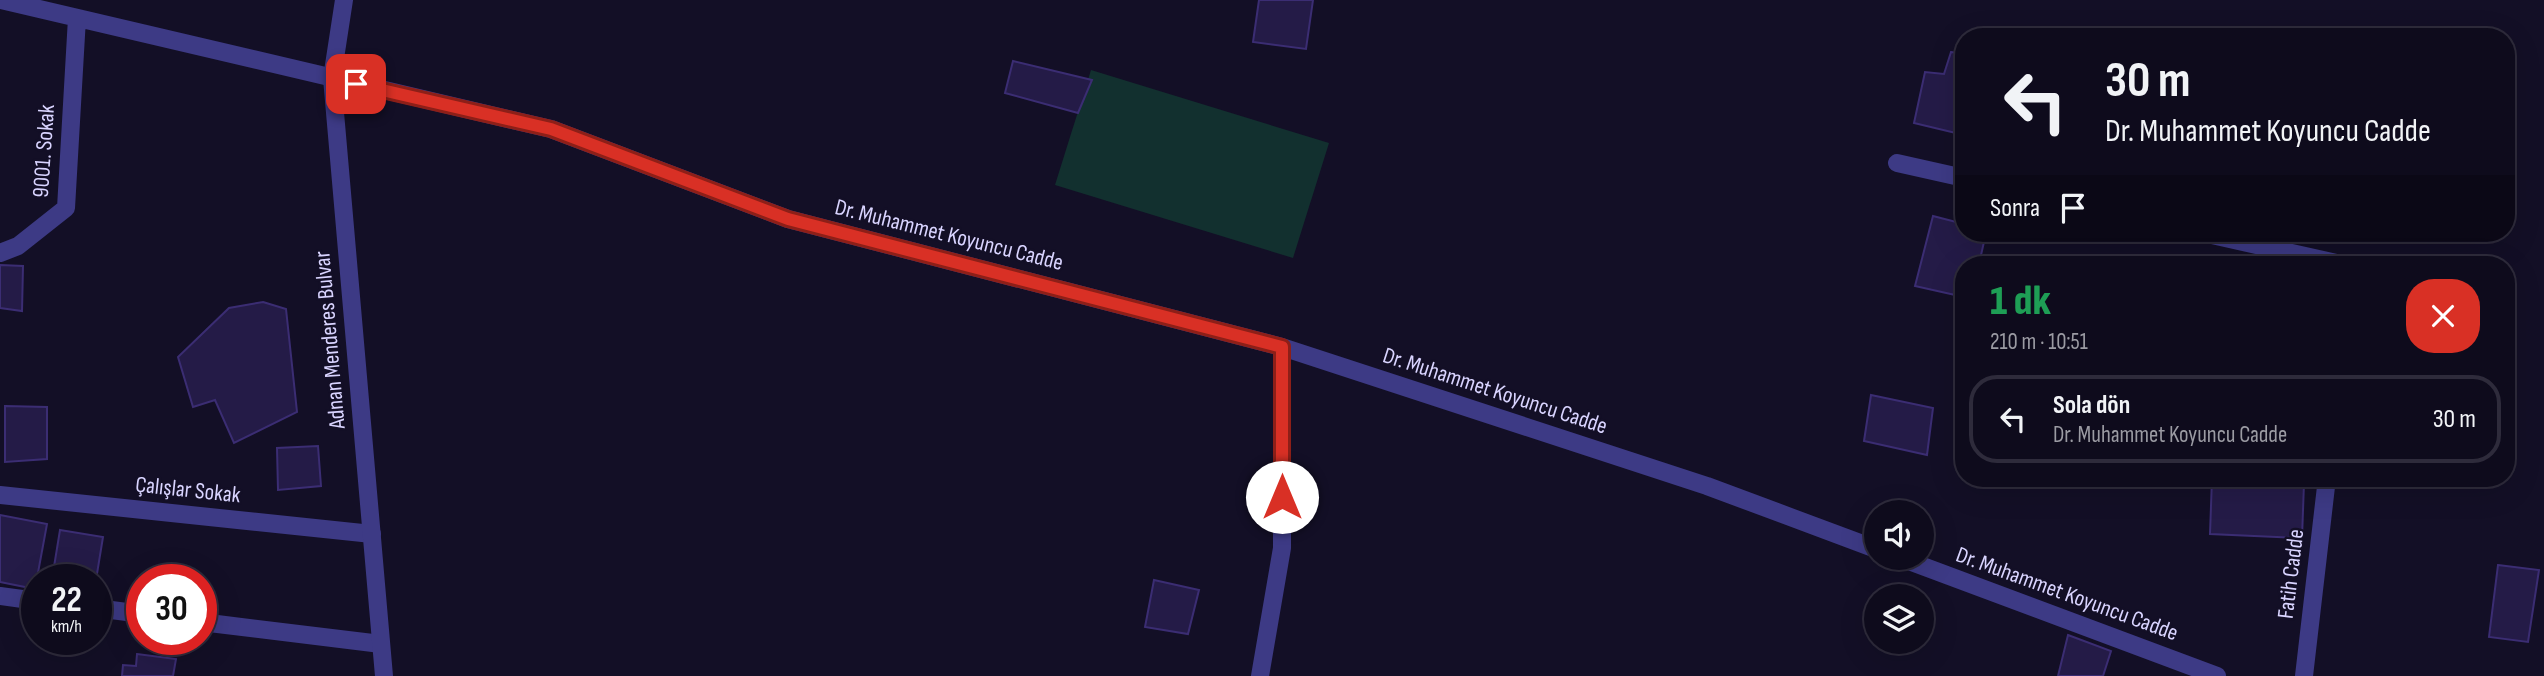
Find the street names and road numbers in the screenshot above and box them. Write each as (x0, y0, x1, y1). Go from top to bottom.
street label: 9001. Sokak (27, 103, 61, 198)
street label: Dr. Muhammet Koyuncu Cadde (832, 193, 1066, 277)
street label: Adnan Menderes Bulvar (308, 250, 352, 431)
street label: Dr. Muhammet Koyuncu Cadde (1379, 342, 1611, 440)
street label: Çalışlar Sokak (134, 471, 242, 509)
street label: Fatih Cadde (2272, 528, 2310, 620)
street label: Dr. Muhammet Koyuncu Cadde (1952, 541, 2182, 647)

